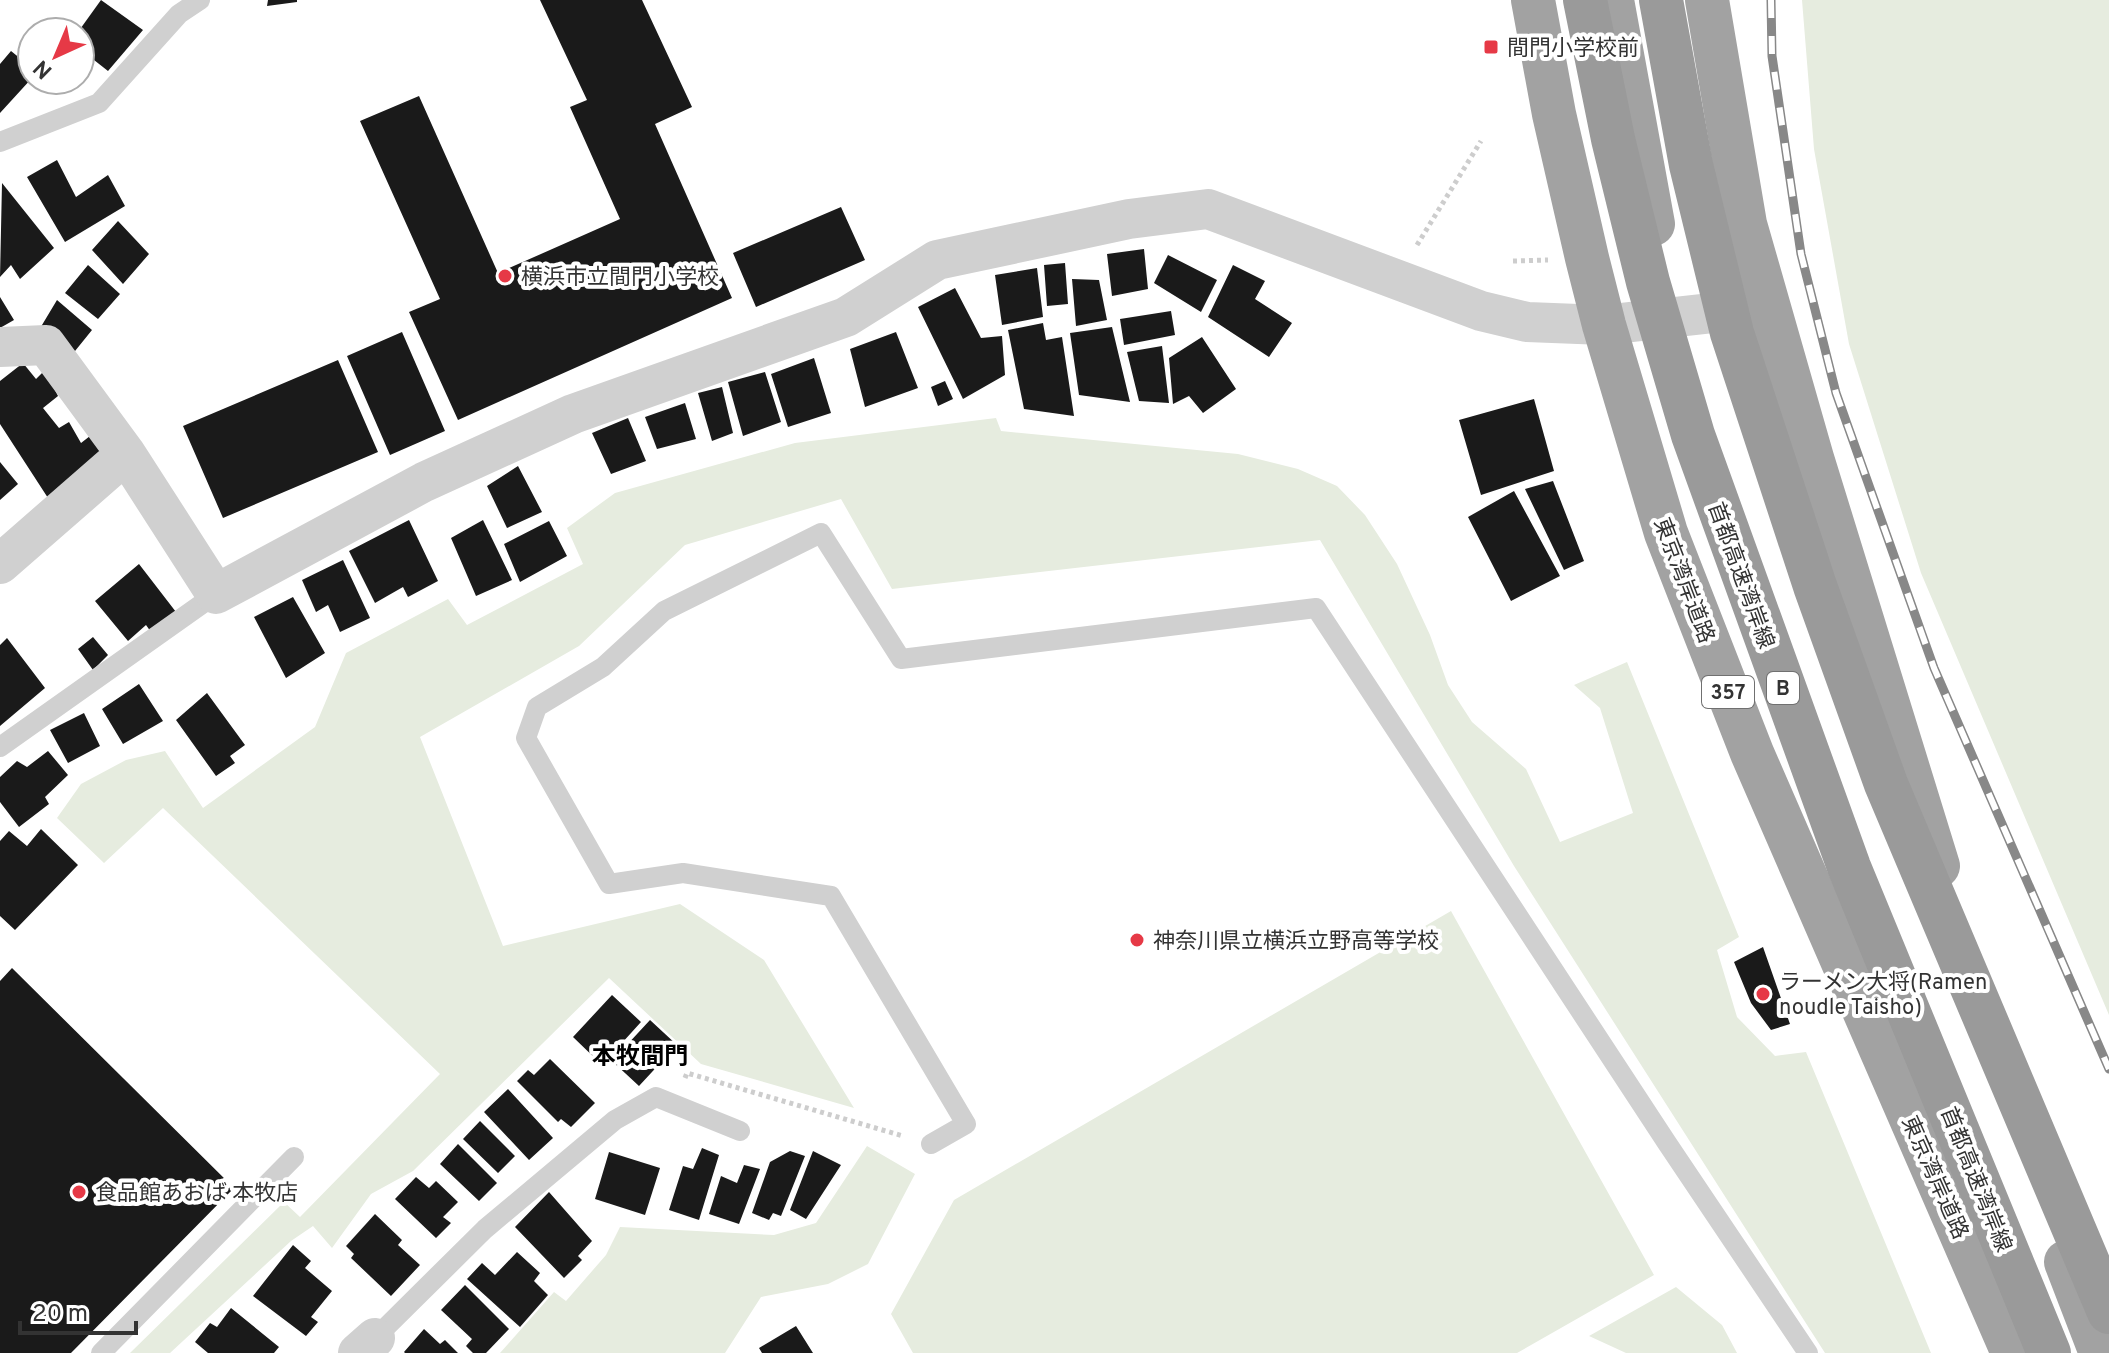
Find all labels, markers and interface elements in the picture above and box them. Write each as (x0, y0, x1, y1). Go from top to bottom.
north arrow (16, 16, 96, 96)
place label: 間門小学校前 (1507, 36, 1639, 63)
marker: 間門小学校前 (1482, 38, 1500, 56)
text: N (29, 53, 59, 84)
place label: 横浜市立間門小学校 (521, 265, 719, 292)
marker: 横浜市立間門小学校 (496, 267, 514, 285)
street label: 首都高速湾岸線 (1701, 499, 1779, 653)
street label: 東京湾岸道路 (1646, 514, 1719, 647)
road number: B (1767, 672, 1799, 704)
road number: 357 (1702, 676, 1754, 708)
place label: 神奈川県立横浜立野高等学校 (1153, 929, 1439, 956)
marker: 神奈川県立横浜立野高等学校 (1128, 931, 1146, 949)
place label: ラーメン大将(Ramen noudle Taisho) (1779, 970, 1987, 1022)
marker: ラーメン大将(Ramen noudle Taisho) (1754, 985, 1772, 1003)
district label: 本牧間門 (592, 1043, 688, 1073)
street label: 首都高速湾岸線 (1933, 1103, 2016, 1256)
street label: 東京湾岸道路 (1895, 1112, 1973, 1244)
place label: 食品館あおば 本牧店 (95, 1181, 298, 1208)
marker: 食品館あおば 本牧店 (70, 1183, 88, 1201)
scale bar (20, 1285, 136, 1335)
text: 20 m (32, 1300, 88, 1330)

